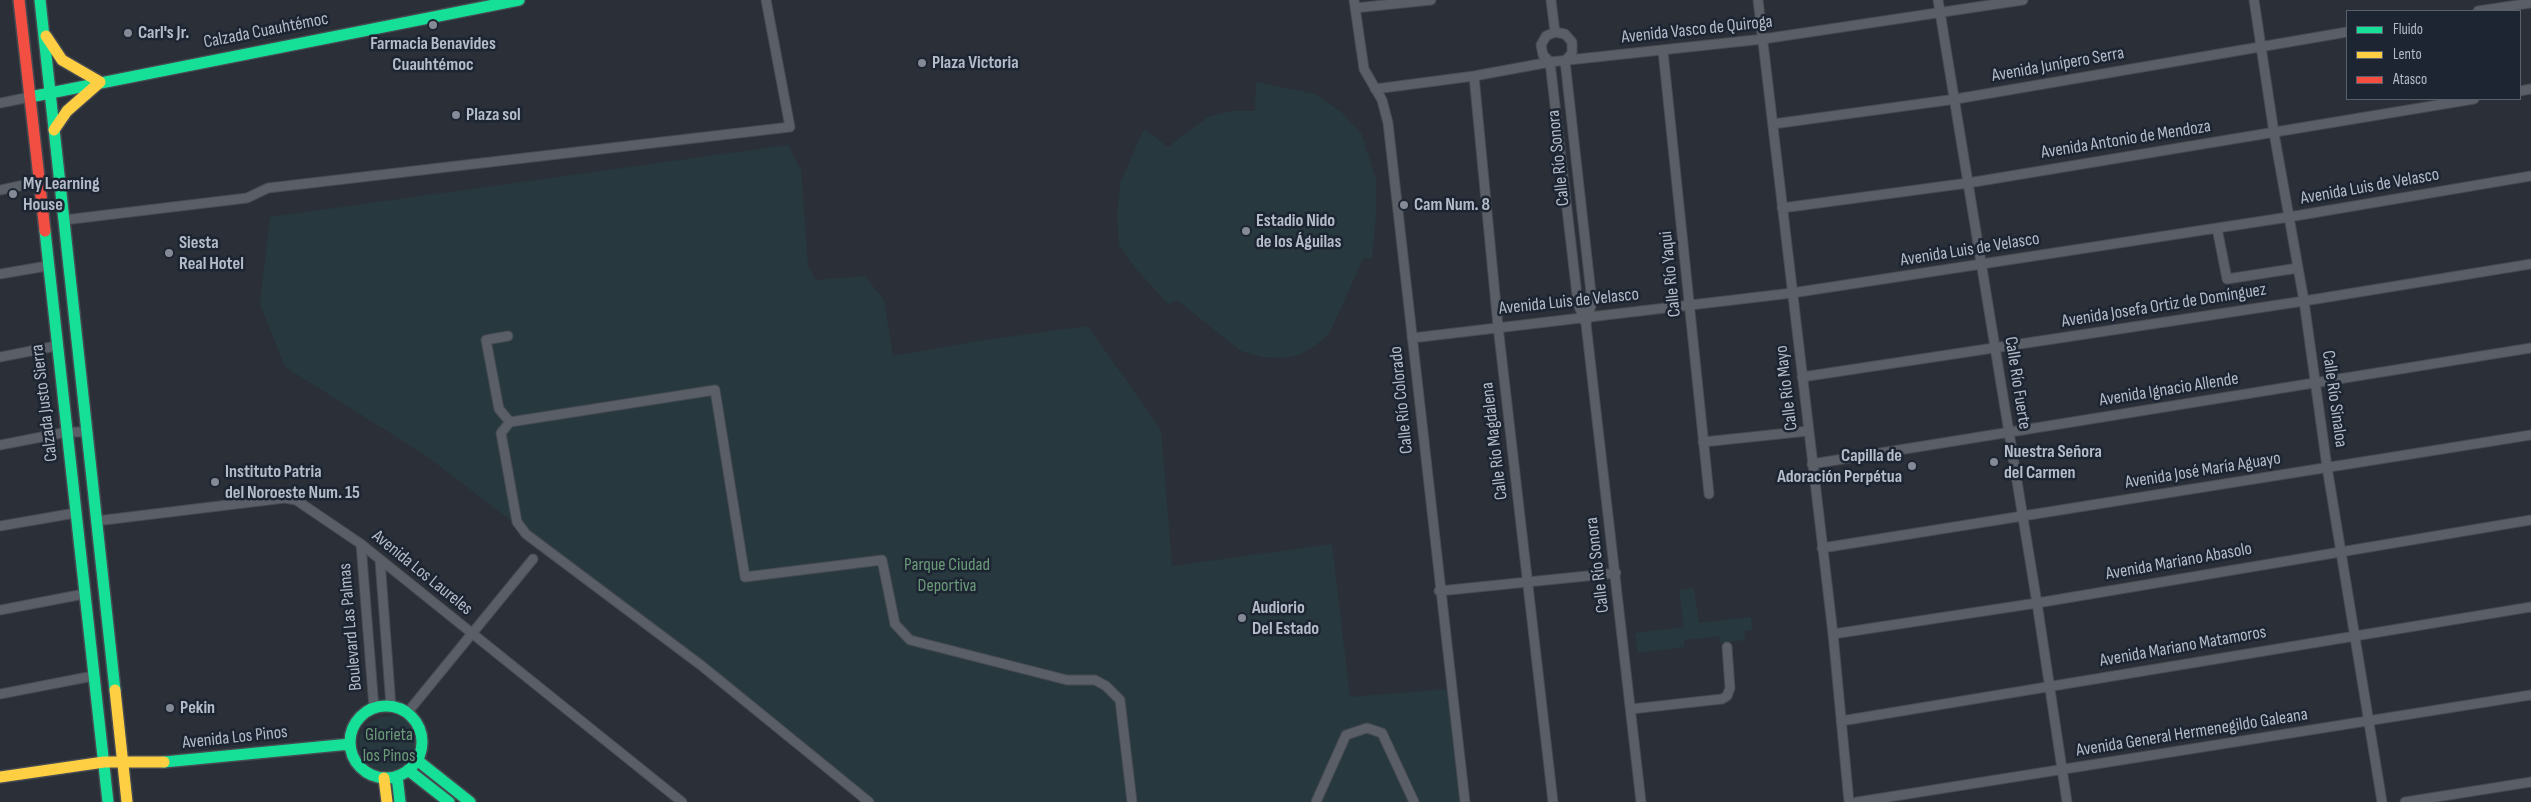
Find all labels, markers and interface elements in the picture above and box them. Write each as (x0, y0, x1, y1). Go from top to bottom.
street label: Calzada Cuauhtémoc (202, 8, 330, 54)
legend (2346, 10, 2521, 100)
street label: Avenida Vasco de Quiroga (1620, 11, 1774, 49)
marker: Farmacia Benavides Cuauhtémoc (427, 19, 439, 31)
text: Fluido (2393, 20, 2423, 39)
place label: Carl's Jr. (138, 22, 189, 44)
marker: Carl's Jr. (122, 27, 134, 39)
place label: Farmacia Benavides Cuauhtémoc (370, 33, 496, 76)
street label: Avenida Junípero Serra (1990, 43, 2126, 87)
text: Lento (2393, 45, 2422, 64)
place label: Plaza Victoria (932, 52, 1019, 74)
marker: Plaza Victoria (916, 57, 928, 69)
text: Atasco (2393, 70, 2427, 89)
place label: Plaza sol (466, 104, 521, 126)
marker: Plaza sol (450, 109, 462, 121)
street label: Calle Río Sonora (1543, 109, 1575, 207)
street label: Avenida Antonio de Mendoza (2040, 116, 2212, 164)
street label: Avenida Luis de Velasco (2299, 164, 2441, 210)
place label: My Learning House (23, 173, 100, 215)
marker: My Learning House (7, 188, 19, 200)
place label: Cam Num. 8 (1414, 194, 1490, 216)
marker: Cam Num. 8 (1398, 199, 1410, 211)
place label: Estadio Nido de los Águilas (1256, 210, 1341, 252)
marker: Estadio Nido de los Águilas (1240, 225, 1252, 237)
street label: Avenida Luis de Velasco (1899, 228, 2041, 272)
street label: Calle Río Yaqui (1656, 230, 1686, 318)
place label: Siesta Real Hotel (179, 232, 244, 274)
marker: Siesta Real Hotel (163, 247, 175, 259)
street label: Avenida Josefa Ortiz de Domínguez (2060, 279, 2268, 333)
street label: Avenida Luis de Velasco (1498, 284, 1640, 320)
street label: Calle Río Fuerte (1999, 335, 2035, 431)
street label: Calzada Justo Sierra (27, 343, 63, 463)
street label: Calle Río Mayo (1771, 344, 1803, 432)
street label: Calle Río Colorado (1386, 345, 1418, 455)
street label: Calle Río Sinaloa (2317, 349, 2351, 449)
street label: Avenida Ignacio Allende (2098, 368, 2240, 412)
street label: Calle Río Magdalena (1477, 381, 1513, 501)
place label: Nuestra Señora del Carmen (2004, 441, 2102, 484)
place label: Capilla de Adoración Perpétua (1777, 445, 1902, 488)
street label: Avenida José María Aguayo (2124, 448, 2282, 494)
marker: Nuestra Señora del Carmen (1988, 456, 2000, 468)
marker: Capilla de Adoración Perpétua (1906, 460, 1918, 472)
place label: Instituto Patria del Noroeste Num. 15 (225, 461, 360, 504)
marker: Instituto Patria del Noroeste Num. 15 (209, 476, 221, 488)
street label: Calle Río Sonora (1581, 516, 1615, 614)
street label: Avenida Los Laureles (367, 526, 477, 620)
street label: Avenida Mariano Abasolo (2104, 539, 2254, 585)
park label: Parque Ciudad Deportiva (904, 554, 990, 596)
street label: Boulevard Las Palmas (335, 562, 367, 692)
place label: Audiorio Del Estado (1252, 597, 1319, 640)
marker: Audiorio Del Estado (1236, 612, 1248, 624)
street label: Avenida Mariano Matamoros (2098, 622, 2268, 672)
place label: Pekin (180, 697, 215, 719)
marker: Pekin (164, 702, 176, 714)
street label: Avenida General Hermenegildo Galeana (2075, 704, 2309, 762)
street label: Avenida Los Pinos (181, 722, 289, 754)
park label: Glorieta los Pinos (363, 724, 415, 766)

